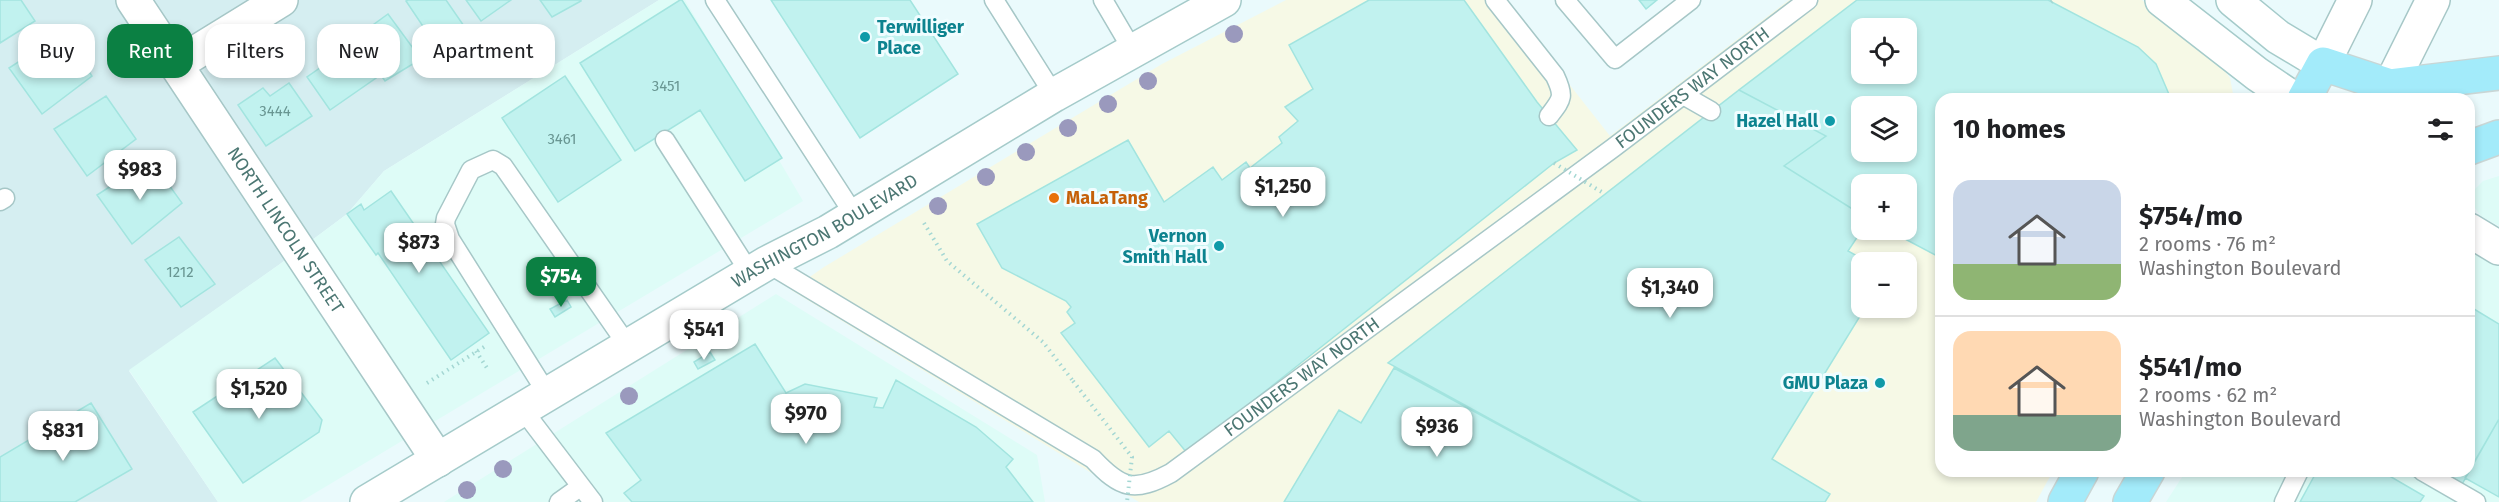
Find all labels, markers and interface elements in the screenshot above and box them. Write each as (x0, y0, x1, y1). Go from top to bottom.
place label: Terwilliger Place (877, 16, 965, 59)
map controls (1851, 18, 1917, 318)
button: locate (1851, 18, 1917, 84)
street label: FOUNDERS WAY NORTH (1611, 22, 1774, 153)
chip: Buy (18, 24, 95, 78)
chip: Rent (107, 24, 193, 78)
chip: Filters (205, 24, 305, 78)
chip: New (317, 24, 400, 78)
chip: Apartment (412, 24, 555, 78)
marker: Terwilliger Place (858, 30, 872, 44)
house number: 3451 (652, 77, 680, 95)
button: layers (1851, 96, 1917, 162)
house number: 3444 (259, 102, 291, 120)
place label: Hazel Hall (1736, 110, 1819, 132)
icon: filters (2424, 113, 2457, 146)
marker: Hazel Hall (1823, 114, 1837, 128)
text: 10 homes (1953, 114, 2066, 145)
house number: 3461 (547, 130, 577, 148)
street label: NORTH LINCOLN STREET (223, 143, 349, 318)
pin: $983 (104, 150, 176, 201)
text: $983 (118, 157, 162, 181)
pin: $1,250 (1234, 167, 1332, 218)
street label: WASHINGTON BOULEVARD (728, 169, 922, 293)
text: $1,250 (1254, 174, 1312, 198)
button: + (1851, 174, 1917, 240)
place label: MaLaTang (1066, 187, 1148, 209)
marker: MaLaTang (1047, 191, 1061, 205)
text: $754/mo (2139, 201, 2243, 232)
icon: home (2001, 204, 2073, 276)
pin: $873 (383, 223, 455, 274)
place label: Vernon Smith Hall (1122, 225, 1208, 268)
text: $873 (398, 230, 440, 254)
text: 2 rooms · 76 m² (2139, 232, 2276, 256)
marker: Vernon Smith Hall (1212, 239, 1226, 253)
button: − (1851, 252, 1917, 318)
text: Washington Boulevard (2139, 256, 2342, 280)
pin: $754 (525, 257, 597, 308)
house number: 1212 (166, 263, 194, 281)
text: $754 (540, 264, 582, 288)
pin: $1,340 (1621, 268, 1719, 319)
text: $1,340 (1641, 275, 1699, 299)
pin: $541 (668, 310, 740, 361)
street label: FOUNDERS WAY NORTH (1220, 312, 1384, 441)
text: $541 (684, 317, 724, 341)
text: $541/mo (2139, 352, 2242, 383)
icon: home (2001, 355, 2073, 427)
pin: $1,520 (210, 369, 308, 420)
place label: GMU Plaza (1783, 372, 1868, 394)
text: $1,520 (230, 376, 288, 400)
marker: GMU Plaza (1873, 376, 1887, 390)
text: 2 rooms · 62 m² (2139, 383, 2277, 407)
pin: $970 (770, 394, 842, 445)
text: $970 (785, 401, 827, 425)
pin: $936 (1401, 407, 1473, 458)
text: Washington Boulevard (2139, 407, 2342, 431)
pin: $831 (27, 411, 99, 462)
text: $936 (1415, 414, 1459, 438)
text: $831 (42, 418, 84, 442)

